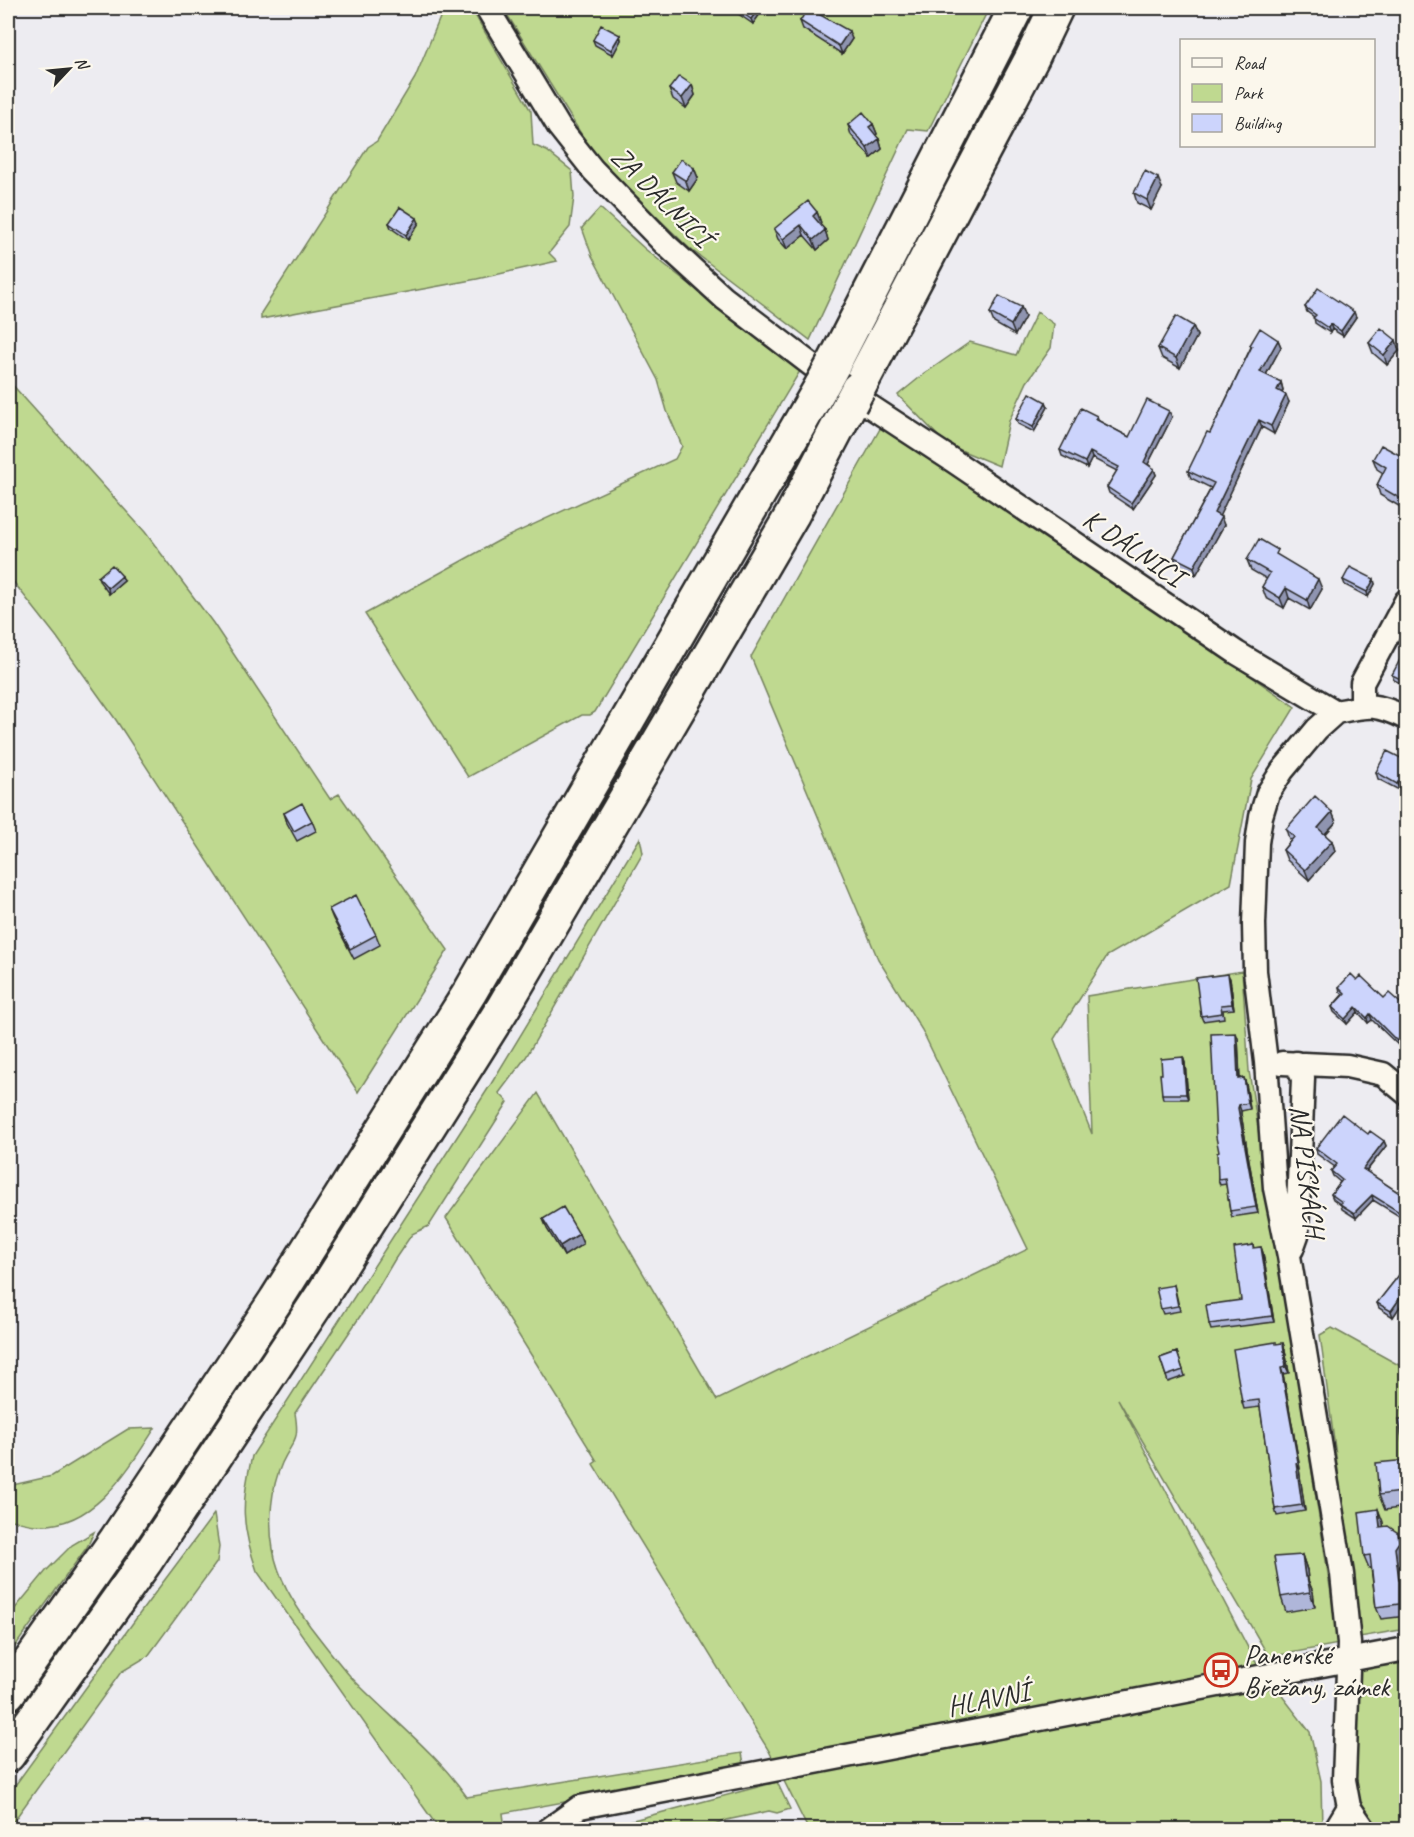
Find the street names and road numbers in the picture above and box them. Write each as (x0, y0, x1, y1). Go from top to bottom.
street label: ZA DÁLNICÍ (604, 139, 724, 258)
street label: K DÁLNICI (1077, 501, 1196, 597)
street label: NA PÍSKÁCH (1282, 1103, 1333, 1243)
street label: HLAVNÍ (944, 1672, 1038, 1724)

